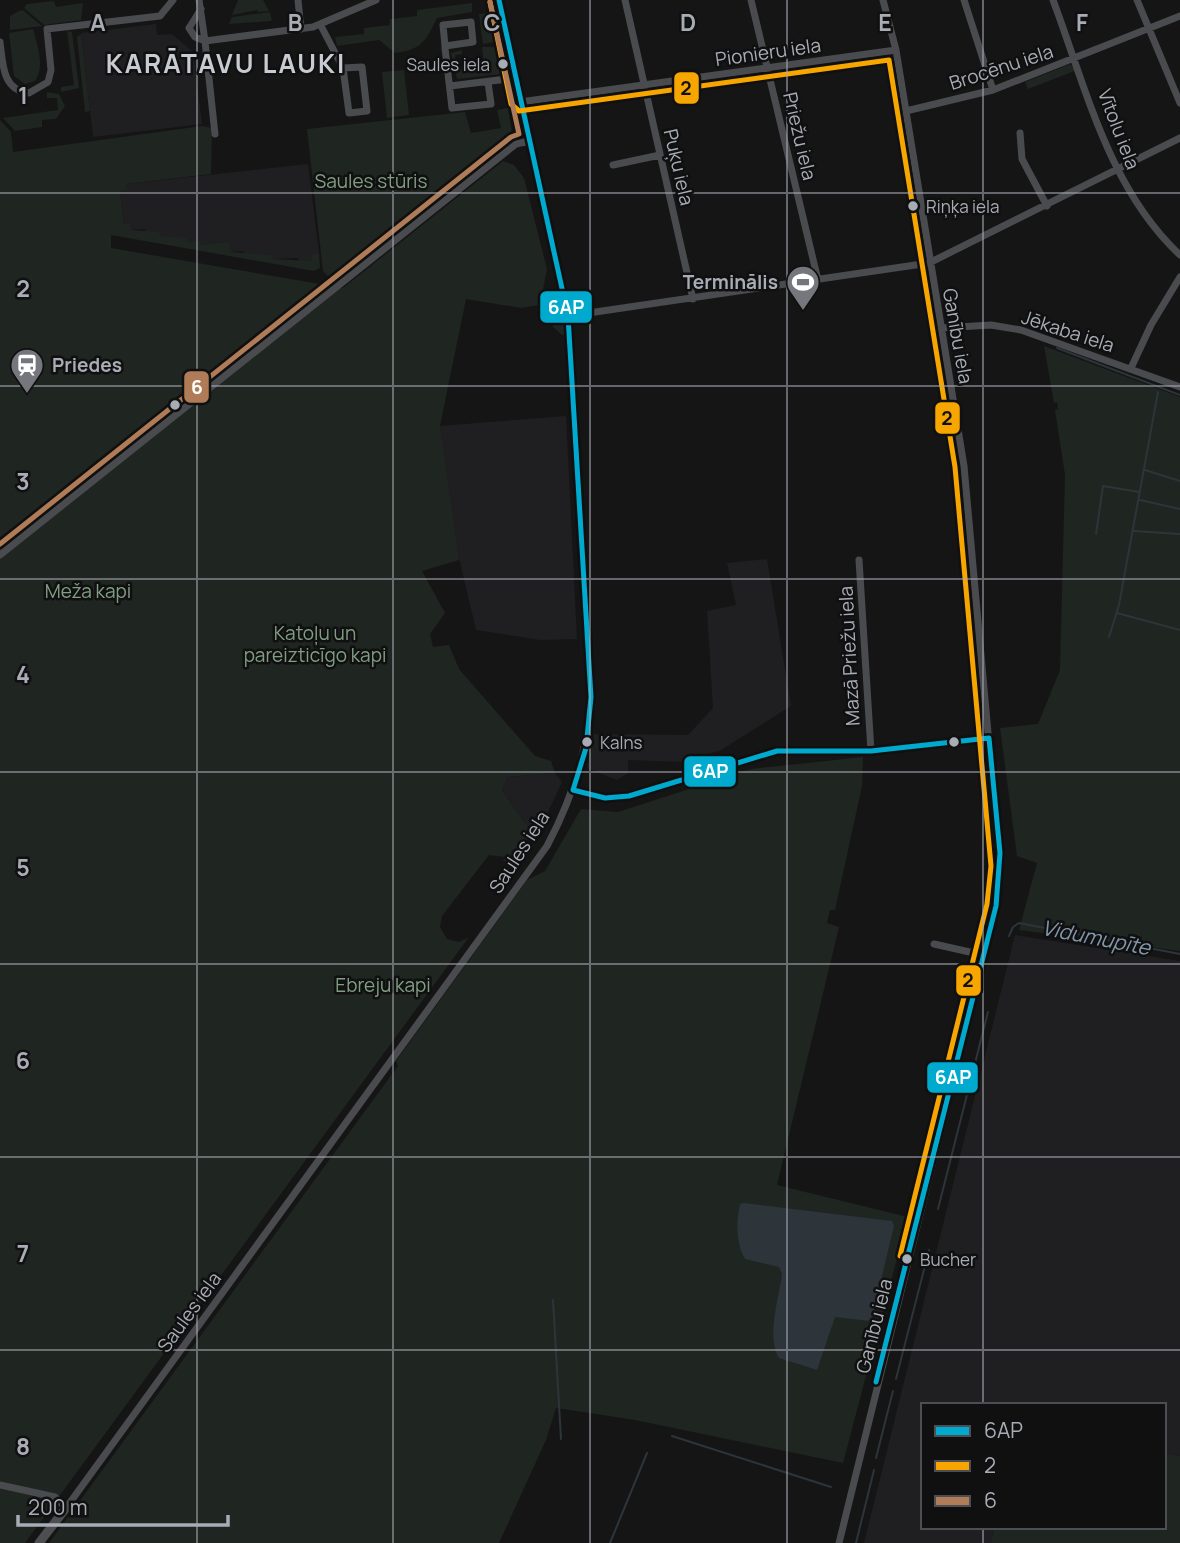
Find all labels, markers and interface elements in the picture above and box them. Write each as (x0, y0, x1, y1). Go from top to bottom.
text: A (90, 6, 106, 38)
text: B (288, 6, 302, 38)
text: C (484, 6, 501, 38)
text: D (680, 6, 696, 38)
text: E (878, 6, 892, 38)
text: F (1076, 6, 1088, 38)
street label: Pionieru iela (713, 32, 823, 72)
street label: Brocēnu iela (946, 38, 1056, 96)
district label: KARĀTAVU LAUKI (106, 45, 346, 81)
place label: Saules iela (406, 53, 490, 76)
marker: Saules iela (496, 57, 510, 71)
line badge: 2 (673, 71, 700, 105)
text: 2 (680, 75, 692, 101)
text: 1 (18, 79, 28, 111)
street label: Vītolu iela (1092, 85, 1146, 173)
street label: Priežu iela (777, 89, 823, 183)
street label: Puķu iela (658, 126, 700, 208)
park label: Saules stūris (314, 168, 428, 194)
place label: Riņķa iela (926, 195, 999, 218)
marker: Riņķa iela (906, 199, 920, 213)
sports icon: Terminālis (784, 263, 822, 312)
place label: Terminālis (683, 269, 778, 295)
text: 2 (16, 272, 30, 304)
street label: Ganību iela (937, 286, 979, 386)
line badge: 6AP (539, 290, 593, 324)
text: 6AP (548, 294, 584, 320)
street label: Jēkaba iela (1018, 304, 1118, 358)
station icon: Priedes (8, 346, 46, 395)
place label: Priedes (52, 352, 122, 378)
line badge: 6 (183, 370, 210, 404)
text: 6 (191, 374, 203, 400)
unlabelled marker (168, 398, 182, 412)
line badge: 2 (934, 401, 961, 435)
text: 2 (941, 405, 953, 431)
text: 3 (16, 465, 30, 497)
park label: Meža kapi (45, 578, 131, 604)
street label: Mazā Priežu iela (832, 585, 866, 727)
park label: Katoļu un pareizticīgo kapi (244, 620, 386, 668)
text: 4 (16, 658, 30, 690)
place label: Kalns (600, 731, 643, 754)
marker: Kalns (580, 735, 594, 749)
unlabelled marker (947, 735, 961, 749)
line badge: 6AP (683, 755, 737, 788)
text: 6AP (692, 758, 728, 784)
street label: Saules iela (483, 806, 555, 898)
text: 5 (16, 851, 30, 883)
water label: Vidumupīte (1040, 913, 1155, 962)
line badge: 2 (955, 964, 982, 997)
text: 2 (962, 967, 974, 993)
park label: Ebreju kapi (335, 972, 431, 998)
text: 6 (16, 1044, 30, 1076)
line badge: 6AP (926, 1061, 979, 1094)
text: 6AP (935, 1064, 971, 1090)
text: 7 (17, 1237, 29, 1269)
place label: Bucher (920, 1248, 976, 1271)
marker: Bucher (900, 1252, 914, 1266)
street label: Saules iela (151, 1267, 227, 1357)
street label: Ganību iela (850, 1276, 898, 1376)
legend (921, 1403, 1166, 1529)
text: 6AP (984, 1416, 1023, 1444)
text: 8 (16, 1430, 30, 1462)
text: 2 (984, 1451, 996, 1479)
scale bar (18, 1484, 228, 1528)
text: 6 (984, 1486, 997, 1514)
text: 200 m (28, 1493, 88, 1521)

